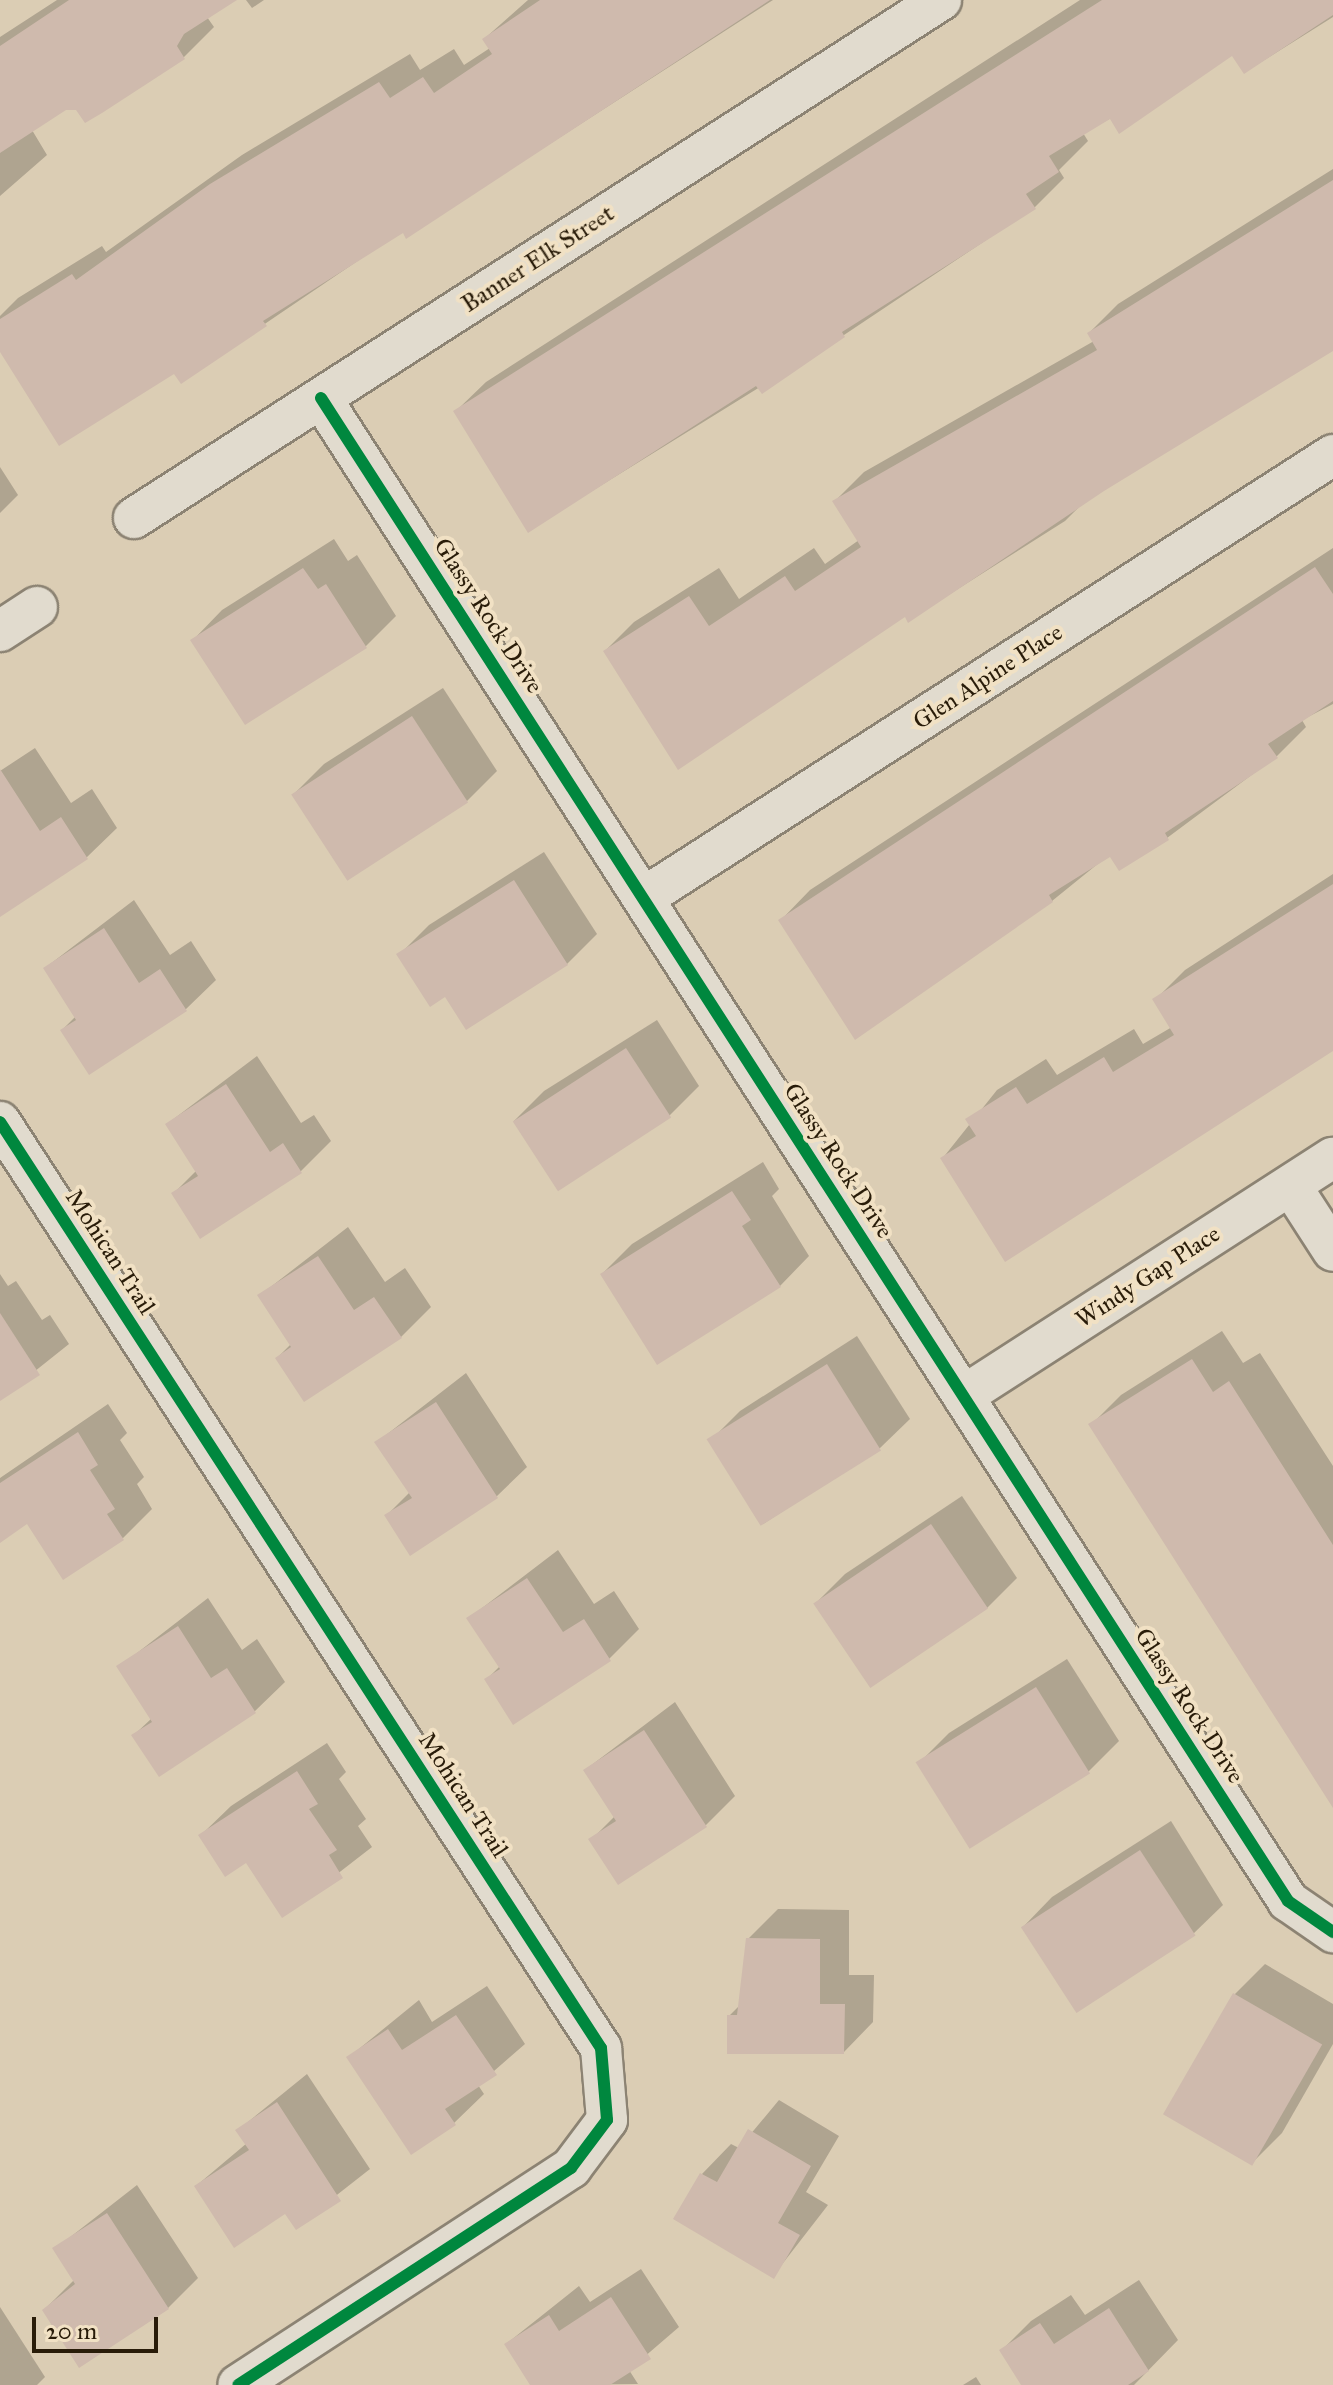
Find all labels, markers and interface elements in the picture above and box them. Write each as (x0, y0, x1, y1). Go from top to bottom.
street label: Banner Elk Street (456, 199, 620, 319)
street label: Glassy Rock Drive (427, 533, 549, 699)
street label: Glen Alpine Place (908, 618, 1068, 736)
street label: Glassy Rock Drive (777, 1078, 899, 1244)
street label: Mohican Trail (59, 1184, 161, 1320)
street label: Windy Gap Place (1071, 1220, 1225, 1334)
street label: Glassy Rock Drive (1128, 1623, 1250, 1789)
street label: Mohican Trail (412, 1727, 514, 1863)
scale bar (36, 2301, 162, 2351)
text: 20 m (46, 2316, 97, 2346)

